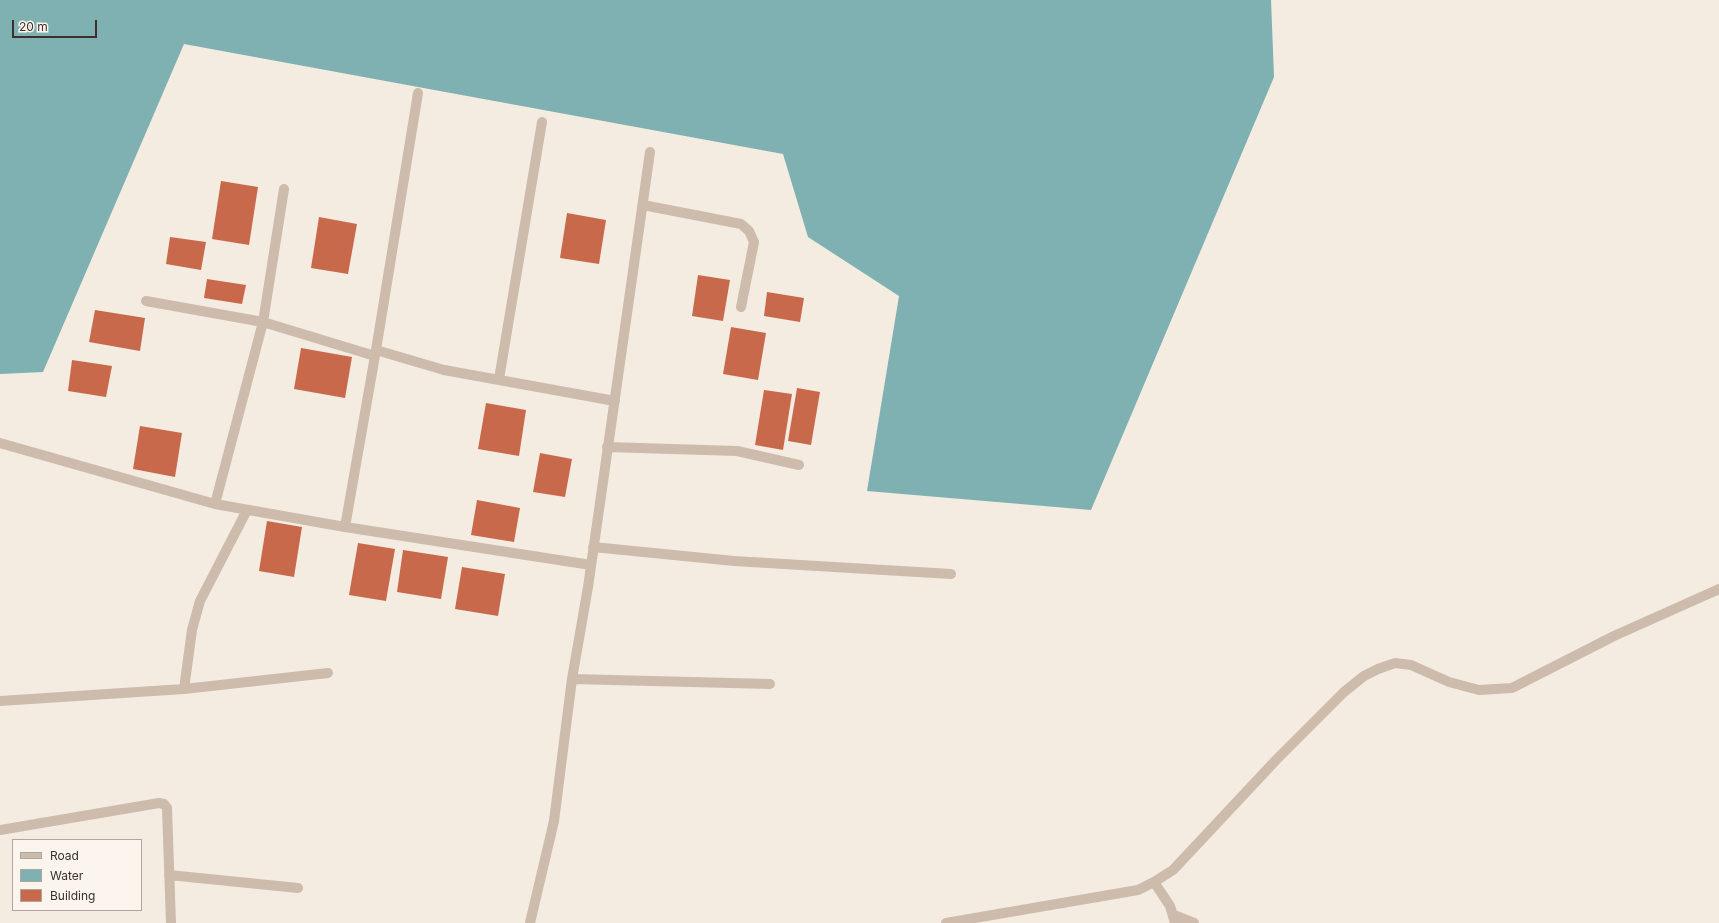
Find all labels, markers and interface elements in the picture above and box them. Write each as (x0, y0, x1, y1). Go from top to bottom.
scale bar (14, 12, 99, 38)
text: 20 m (19, 19, 48, 34)
legend (12, 839, 142, 911)
text: Road (50, 848, 79, 863)
text: Water (50, 868, 83, 883)
text: Building (50, 888, 95, 903)

